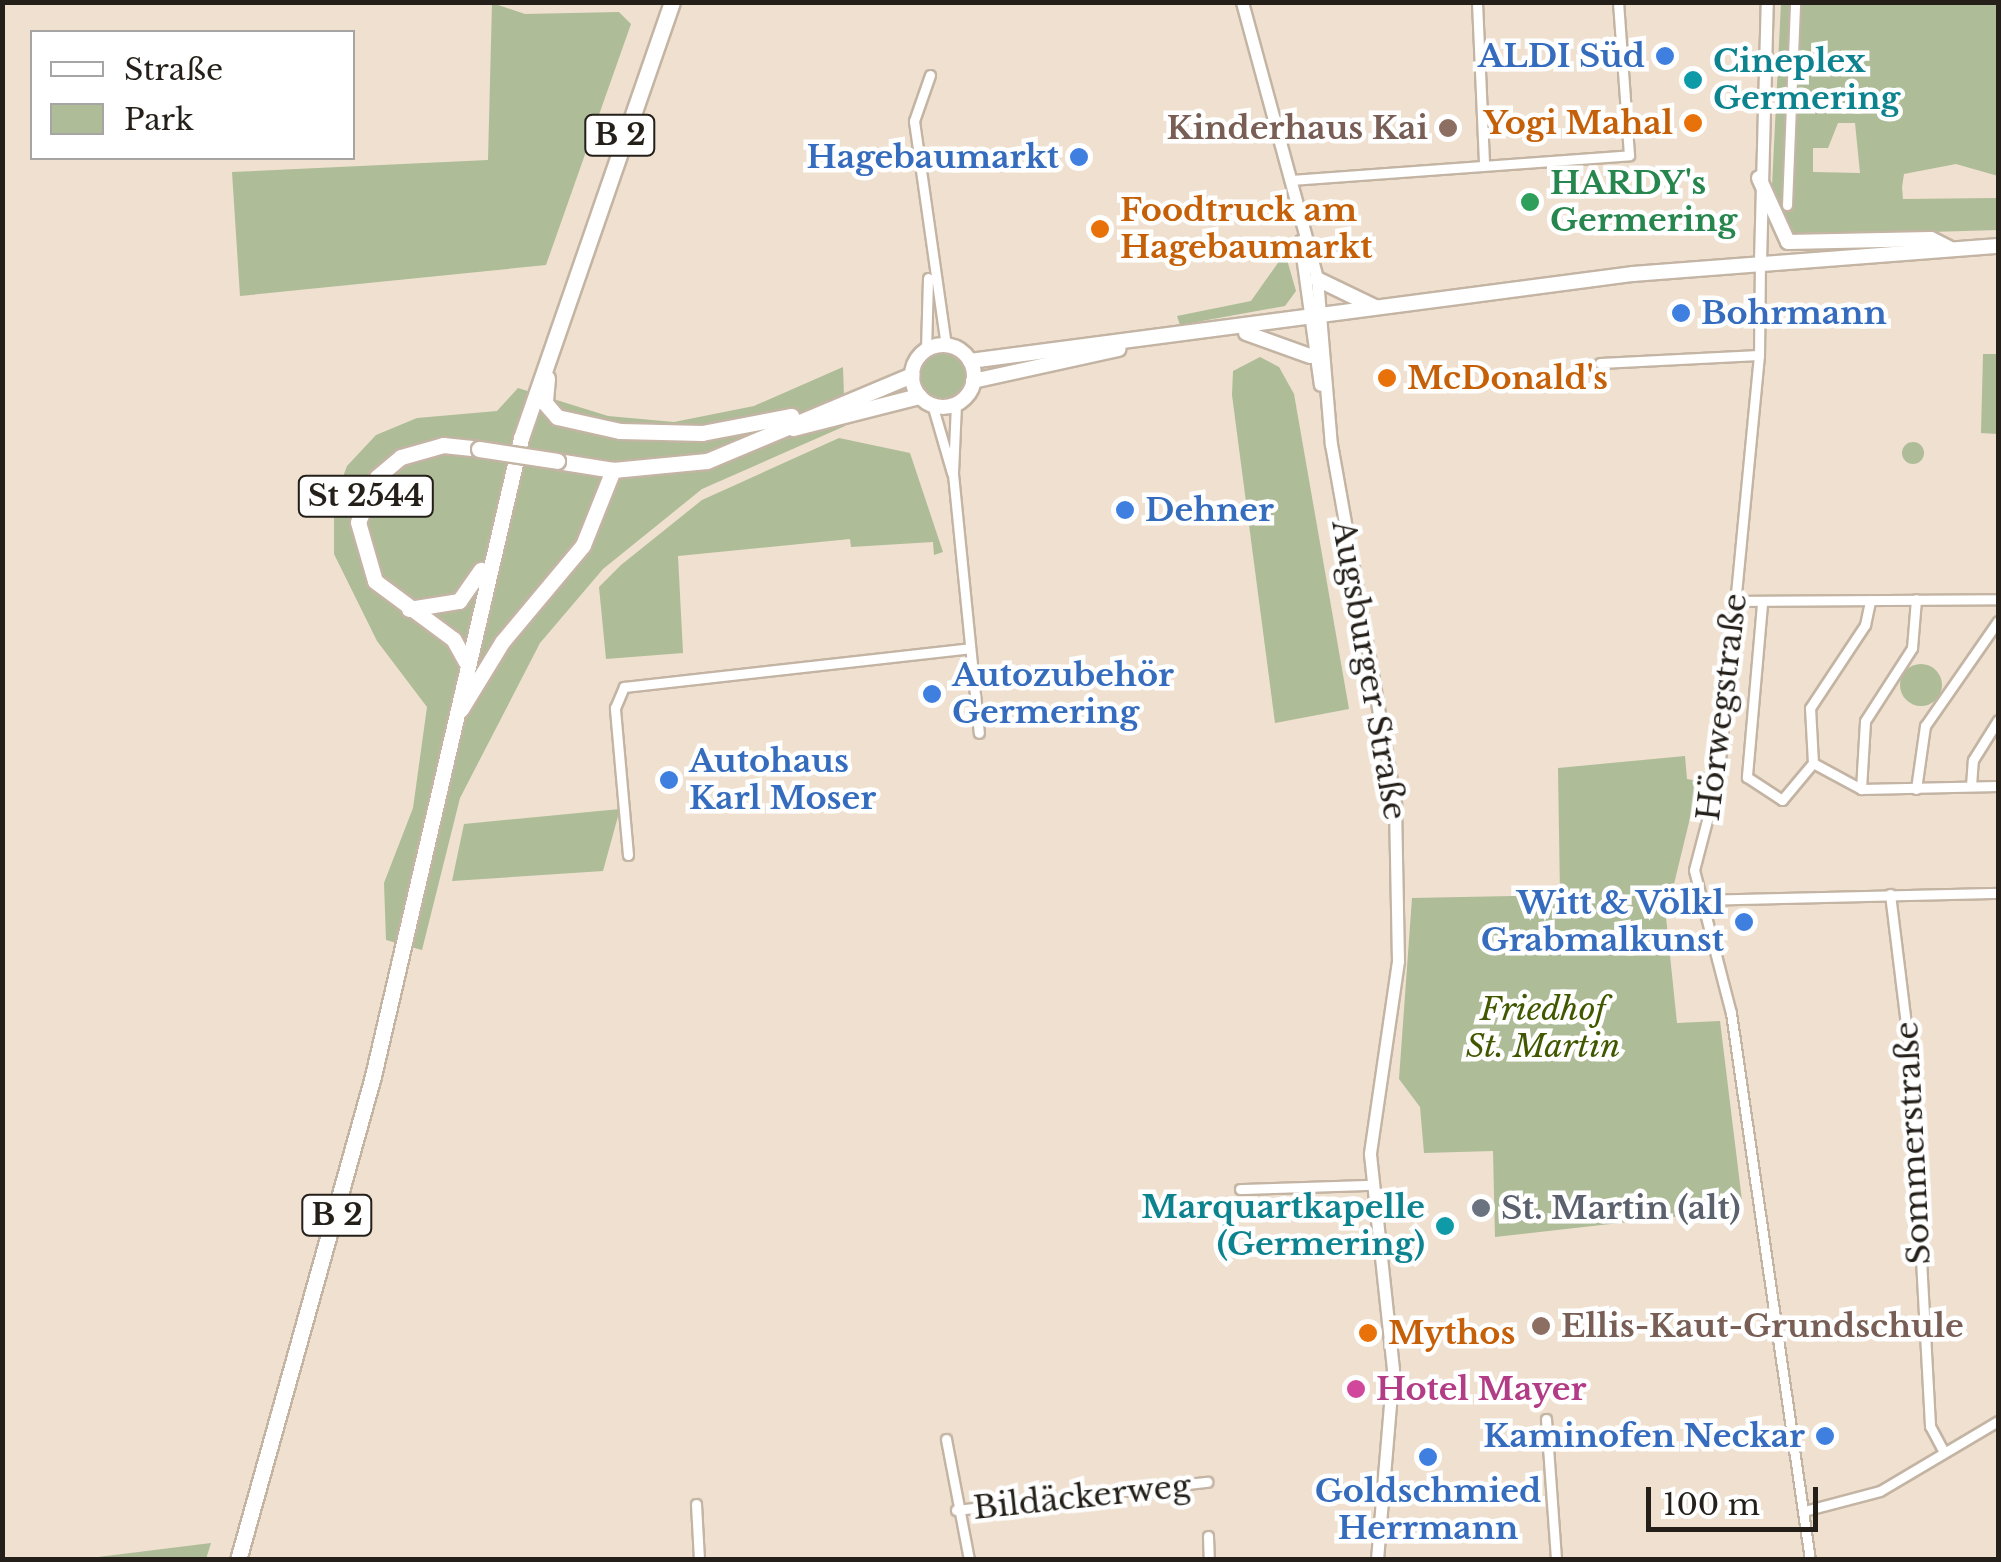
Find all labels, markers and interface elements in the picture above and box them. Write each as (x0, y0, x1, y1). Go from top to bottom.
legend (30, 30, 355, 160)
place label: ALDI Süd (1478, 37, 1645, 75)
place label: Cineplex Germering (1713, 43, 1900, 118)
marker: ALDI Süd (1654, 45, 1676, 67)
text: Straße (124, 51, 223, 88)
marker: Cineplex Germering (1682, 69, 1704, 91)
text: Park (124, 101, 194, 138)
place label: Yogi Mahal (1483, 104, 1673, 142)
place label: Kinderhaus Kai (1166, 109, 1428, 147)
road number: B 2 (582, 110, 658, 160)
marker: Yogi Mahal (1682, 112, 1704, 134)
marker: Kinderhaus Kai (1437, 117, 1459, 139)
place label: Hagebaumarkt (807, 138, 1059, 176)
marker: Hagebaumarkt (1068, 146, 1090, 168)
place label: HARDY's Germering (1550, 165, 1737, 240)
marker: HARDY's Germering (1519, 191, 1541, 213)
place label: Foodtruck am Hagebaumarkt (1120, 192, 1372, 267)
marker: Foodtruck am Hagebaumarkt (1089, 218, 1111, 240)
place label: Bohrmann (1701, 294, 1887, 332)
marker: Bohrmann (1670, 302, 1692, 324)
place label: McDonald's (1407, 359, 1608, 397)
marker: McDonald's (1376, 367, 1398, 389)
road number: St 2544 (296, 471, 436, 521)
place label: Dehner (1145, 491, 1274, 529)
marker: Dehner (1114, 499, 1136, 521)
street label: Augsburger Straße (1324, 517, 1414, 823)
street label: Hörwegstraße (1689, 591, 1755, 823)
place label: Autozubehör Germering (952, 657, 1174, 732)
marker: Autozubehör Germering (921, 683, 943, 705)
place label: Autohaus Karl Moser (689, 743, 876, 818)
marker: Autohaus Karl Moser (658, 769, 680, 791)
place label: Witt & Völkl Grabmalkunst (1481, 885, 1724, 960)
marker: Witt & Völkl Grabmalkunst (1733, 911, 1755, 933)
park label: Friedhof St. Martin (1466, 991, 1620, 1066)
street label: Sommerstraße (1887, 1020, 1939, 1266)
place label: Marquartkapelle (Germering) (1141, 1189, 1425, 1264)
place label: St. Martin (alt) (1501, 1189, 1740, 1227)
road number: B 2 (300, 1190, 374, 1240)
marker: St. Martin (alt) (1470, 1197, 1492, 1219)
marker: Marquartkapelle (Germering) (1434, 1215, 1456, 1237)
place label: Ellis-Kaut-Grundschule (1561, 1307, 1964, 1345)
place label: Mythos (1388, 1314, 1515, 1352)
marker: Ellis-Kaut-Grundschule (1530, 1315, 1552, 1337)
marker: Mythos (1357, 1322, 1379, 1344)
place label: Hotel Mayer (1376, 1370, 1586, 1408)
marker: Hotel Mayer (1345, 1378, 1367, 1400)
place label: Kaminofen Neckar (1483, 1417, 1805, 1455)
marker: Kaminofen Neckar (1814, 1425, 1836, 1447)
marker: Goldschmied Herrmann (1417, 1446, 1439, 1468)
street label: Bildäckerweg (971, 1466, 1193, 1528)
scale bar (1651, 1467, 1824, 1529)
place label: Goldschmied Herrmann (1315, 1473, 1541, 1548)
text: 100 m (1663, 1486, 1760, 1523)

